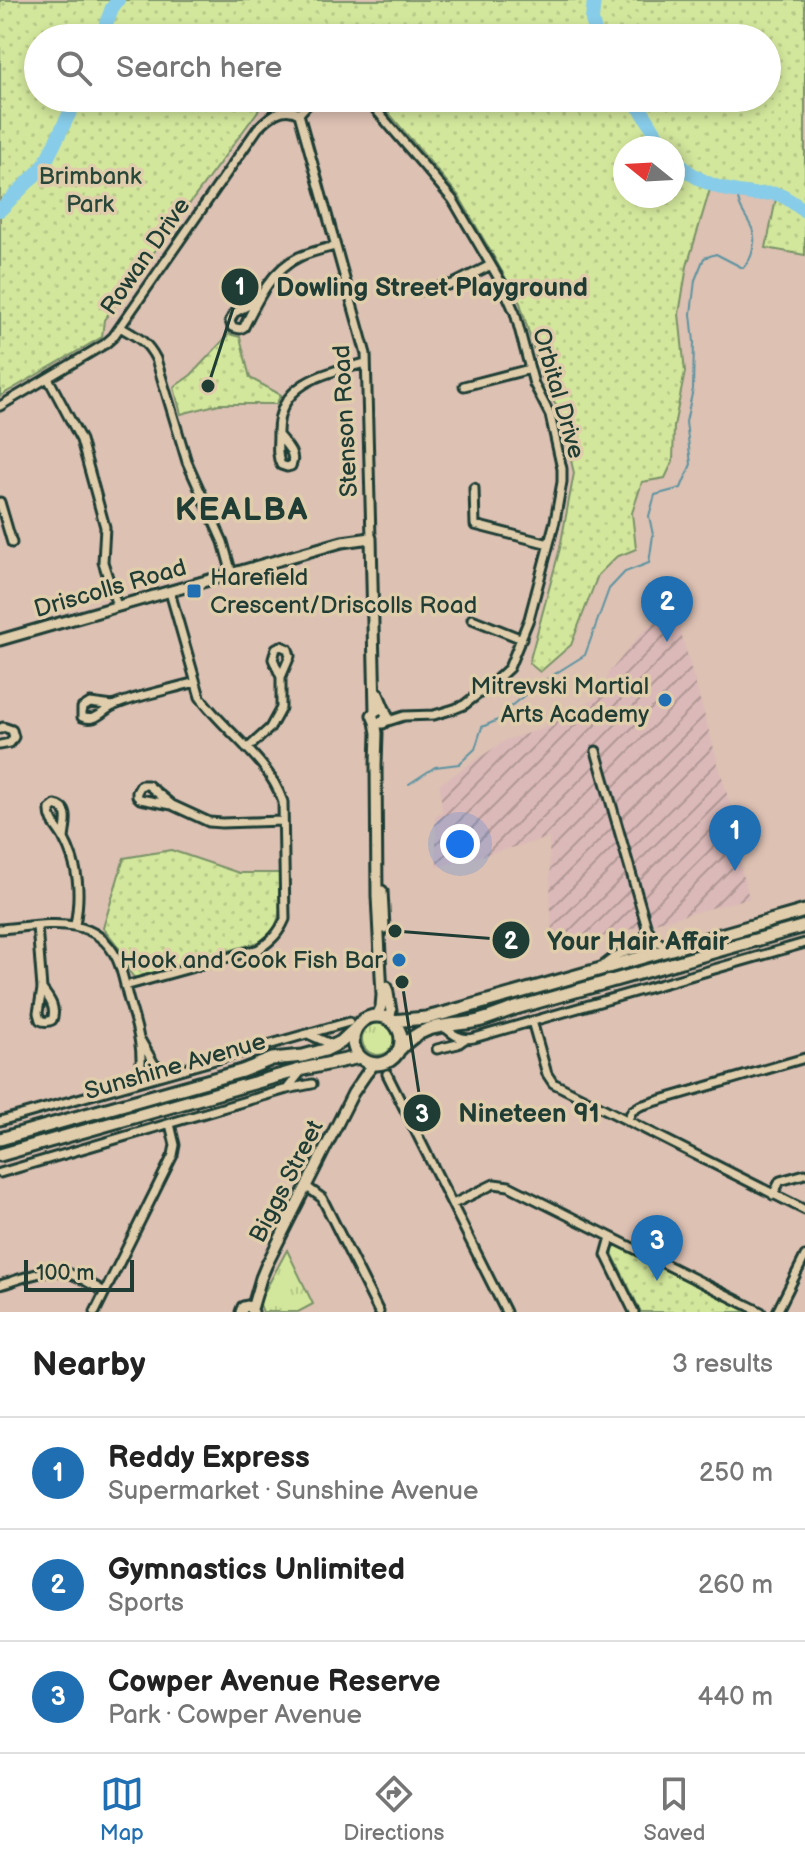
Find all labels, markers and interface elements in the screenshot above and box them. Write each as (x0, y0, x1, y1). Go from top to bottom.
search box (24, 24, 781, 112)
icon: search (52, 46, 96, 90)
text: Search here (116, 50, 282, 86)
north arrow (613, 136, 685, 208)
park label: Brimbank Park (38, 162, 142, 219)
street label: Rowan Drive (94, 192, 196, 321)
callout: Dowling Street Playground (220, 262, 604, 312)
text: 1 (235, 273, 245, 302)
text: Dowling Street Playground (276, 273, 588, 304)
street label: Orbital Drive (526, 324, 591, 462)
street label: Stenson Road (327, 344, 364, 498)
district label: KEALBA (175, 491, 309, 530)
street label: Driscolls Road (31, 553, 190, 624)
place label: Harefield Crescent/Driscolls Road (210, 563, 477, 620)
pin: 2 (641, 576, 693, 642)
marker: Harefield Crescent/Driscolls Road (185, 582, 203, 600)
place label: Mitrevski Martial Arts Academy (471, 672, 649, 729)
marker: Mitrevski Martial Arts Academy (656, 691, 674, 709)
pin: 1 (709, 805, 761, 871)
your location (440, 824, 480, 864)
callout: Your Hair Affair (491, 915, 745, 965)
text: 2 (504, 927, 519, 956)
text: Your Hair Affair (547, 927, 730, 958)
place label: Hook and Cook Fish Bar (120, 946, 383, 975)
marker: Hook and Cook Fish Bar (390, 951, 408, 969)
street label: Sunshine Avenue (81, 1027, 269, 1106)
callout: Nineteen 91 (402, 1088, 615, 1138)
text: Nineteen 91 (458, 1099, 600, 1130)
text: 3 (415, 1100, 429, 1129)
street label: Biggs Street (243, 1115, 330, 1247)
pin: 3 (631, 1215, 683, 1281)
scale bar (24, 1256, 134, 1292)
text: 100 m (36, 1260, 95, 1287)
text: Nearby (32, 1344, 146, 1385)
text: 3 results (672, 1349, 773, 1380)
text: Reddy Express (108, 1440, 310, 1476)
text: 1 (53, 1458, 63, 1489)
text: 250 m (699, 1458, 773, 1489)
text: Supermarket · Sunshine Avenue (108, 1476, 478, 1507)
text: Gymnastics Unlimited (108, 1552, 405, 1588)
text: 2 (50, 1570, 66, 1601)
text: 260 m (698, 1570, 773, 1601)
text: Sports (108, 1588, 184, 1619)
text: Cowper Avenue Reserve (108, 1664, 440, 1700)
text: 3 (50, 1682, 66, 1713)
text: 440 m (697, 1682, 773, 1713)
text: Park · Cowper Avenue (108, 1700, 362, 1731)
tab: Map (100, 1772, 144, 1847)
tab: Directions (343, 1772, 444, 1847)
tab: Saved (644, 1772, 705, 1847)

